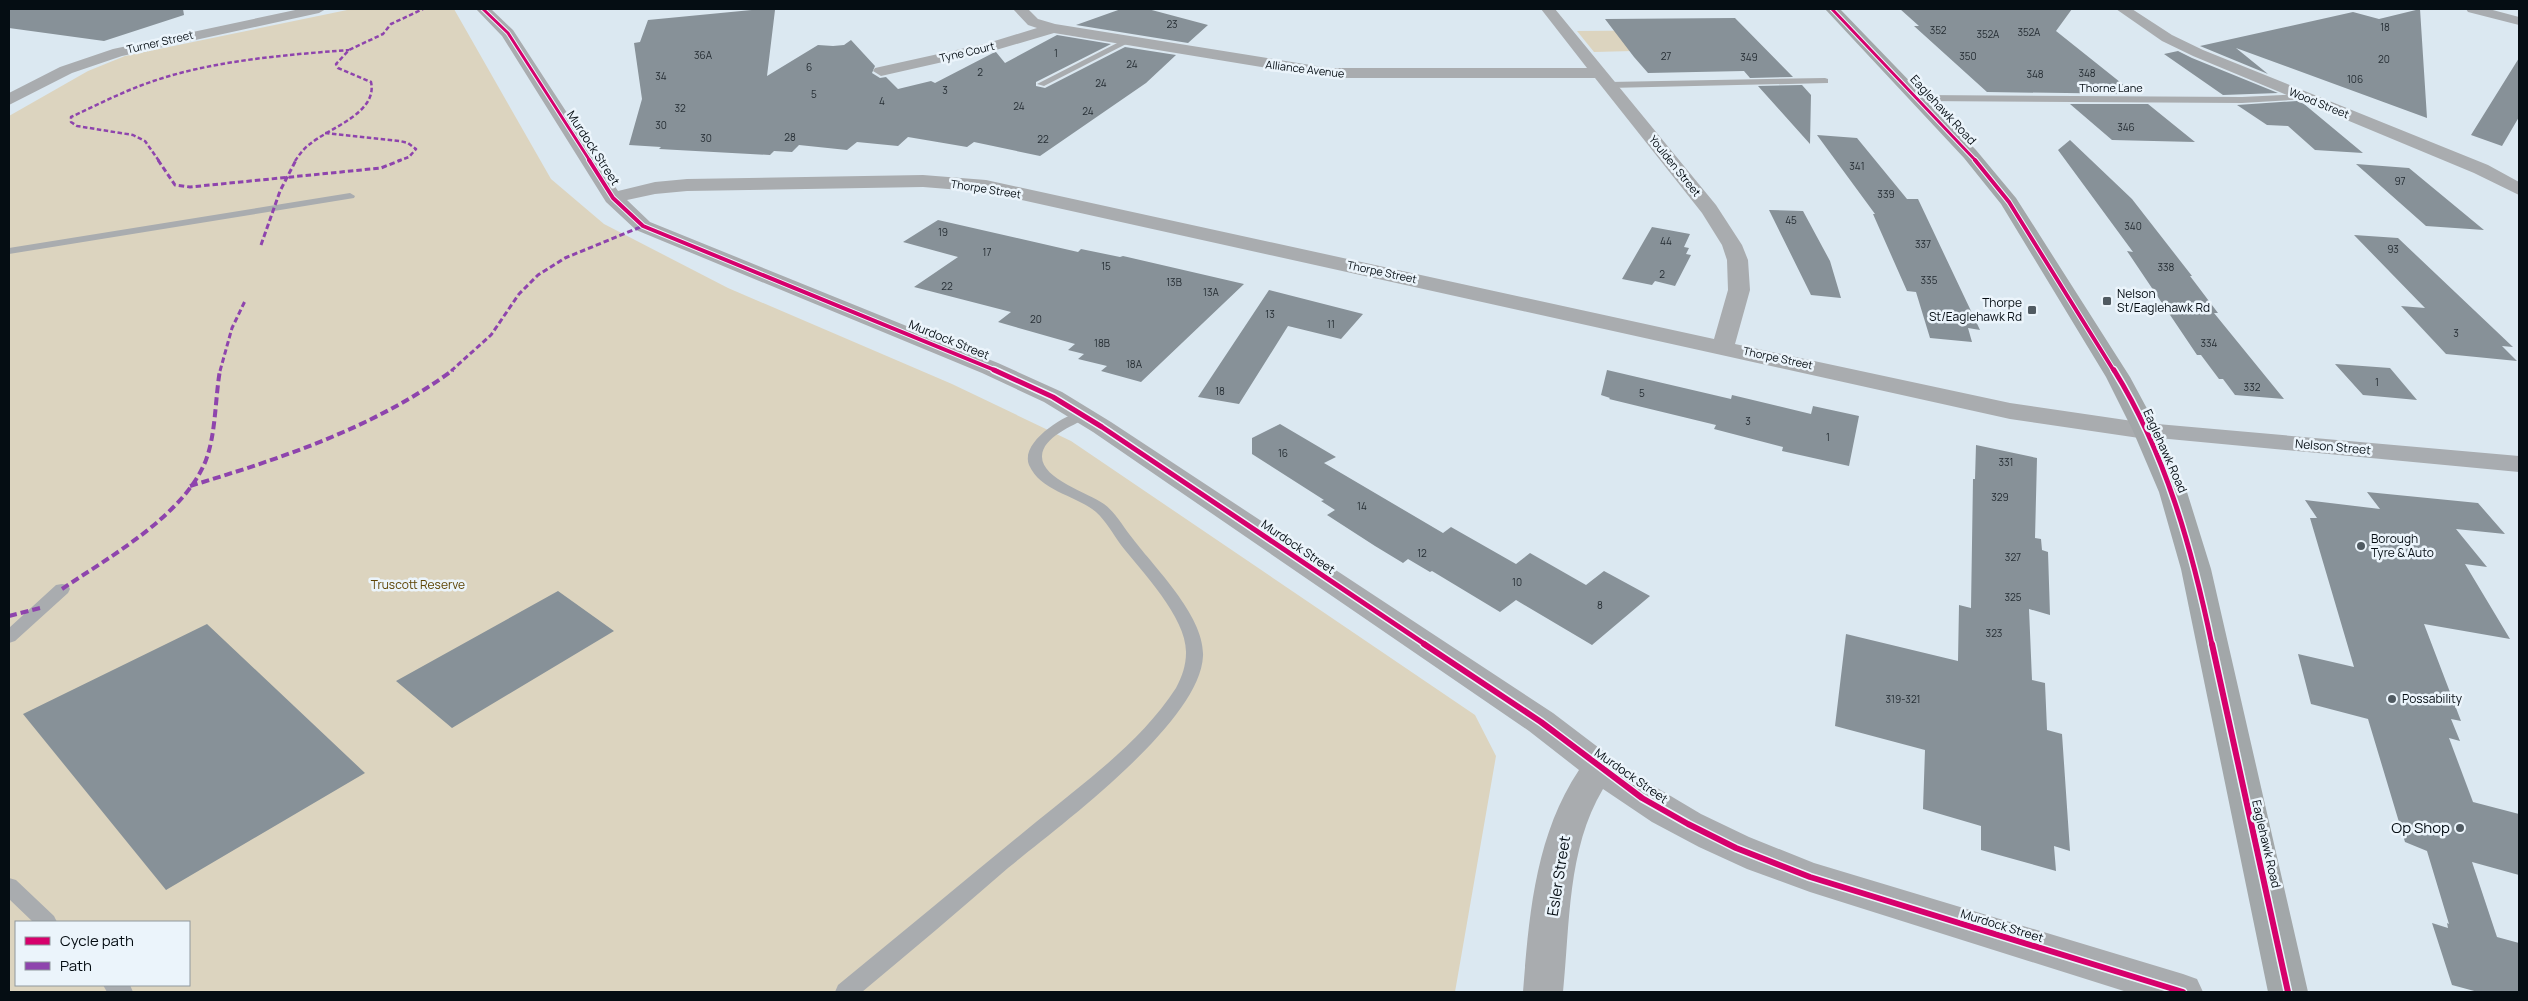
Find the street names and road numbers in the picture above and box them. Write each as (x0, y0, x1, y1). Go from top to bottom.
street label: Turner Street (125, 27, 195, 56)
street label: Tyne Court (938, 38, 996, 65)
street label: Alliance Avenue (1265, 56, 1346, 81)
street label: Eaglehawk Road (1906, 71, 1980, 148)
street label: Thorne Lane (2079, 80, 2143, 95)
street label: Wood Street (2287, 84, 2352, 121)
street label: Murdock Street (563, 107, 624, 189)
street label: Youlden Street (1646, 132, 1705, 199)
street label: Thorpe Street (950, 176, 1022, 201)
street label: Thorpe Street (1346, 257, 1418, 286)
street label: Murdock Street (906, 316, 992, 364)
street label: Thorpe Street (1742, 343, 1814, 372)
street label: Eaglehawk Road (2139, 406, 2192, 495)
street label: Nelson Street (2294, 435, 2372, 458)
street label: Murdock Street (1258, 516, 1339, 578)
street label: Murdock Street (1591, 744, 1671, 807)
street label: Eaglehawk Road (2248, 798, 2285, 890)
street label: Esler Street (1542, 834, 1575, 918)
street label: Murdock Street (1959, 905, 2046, 946)

